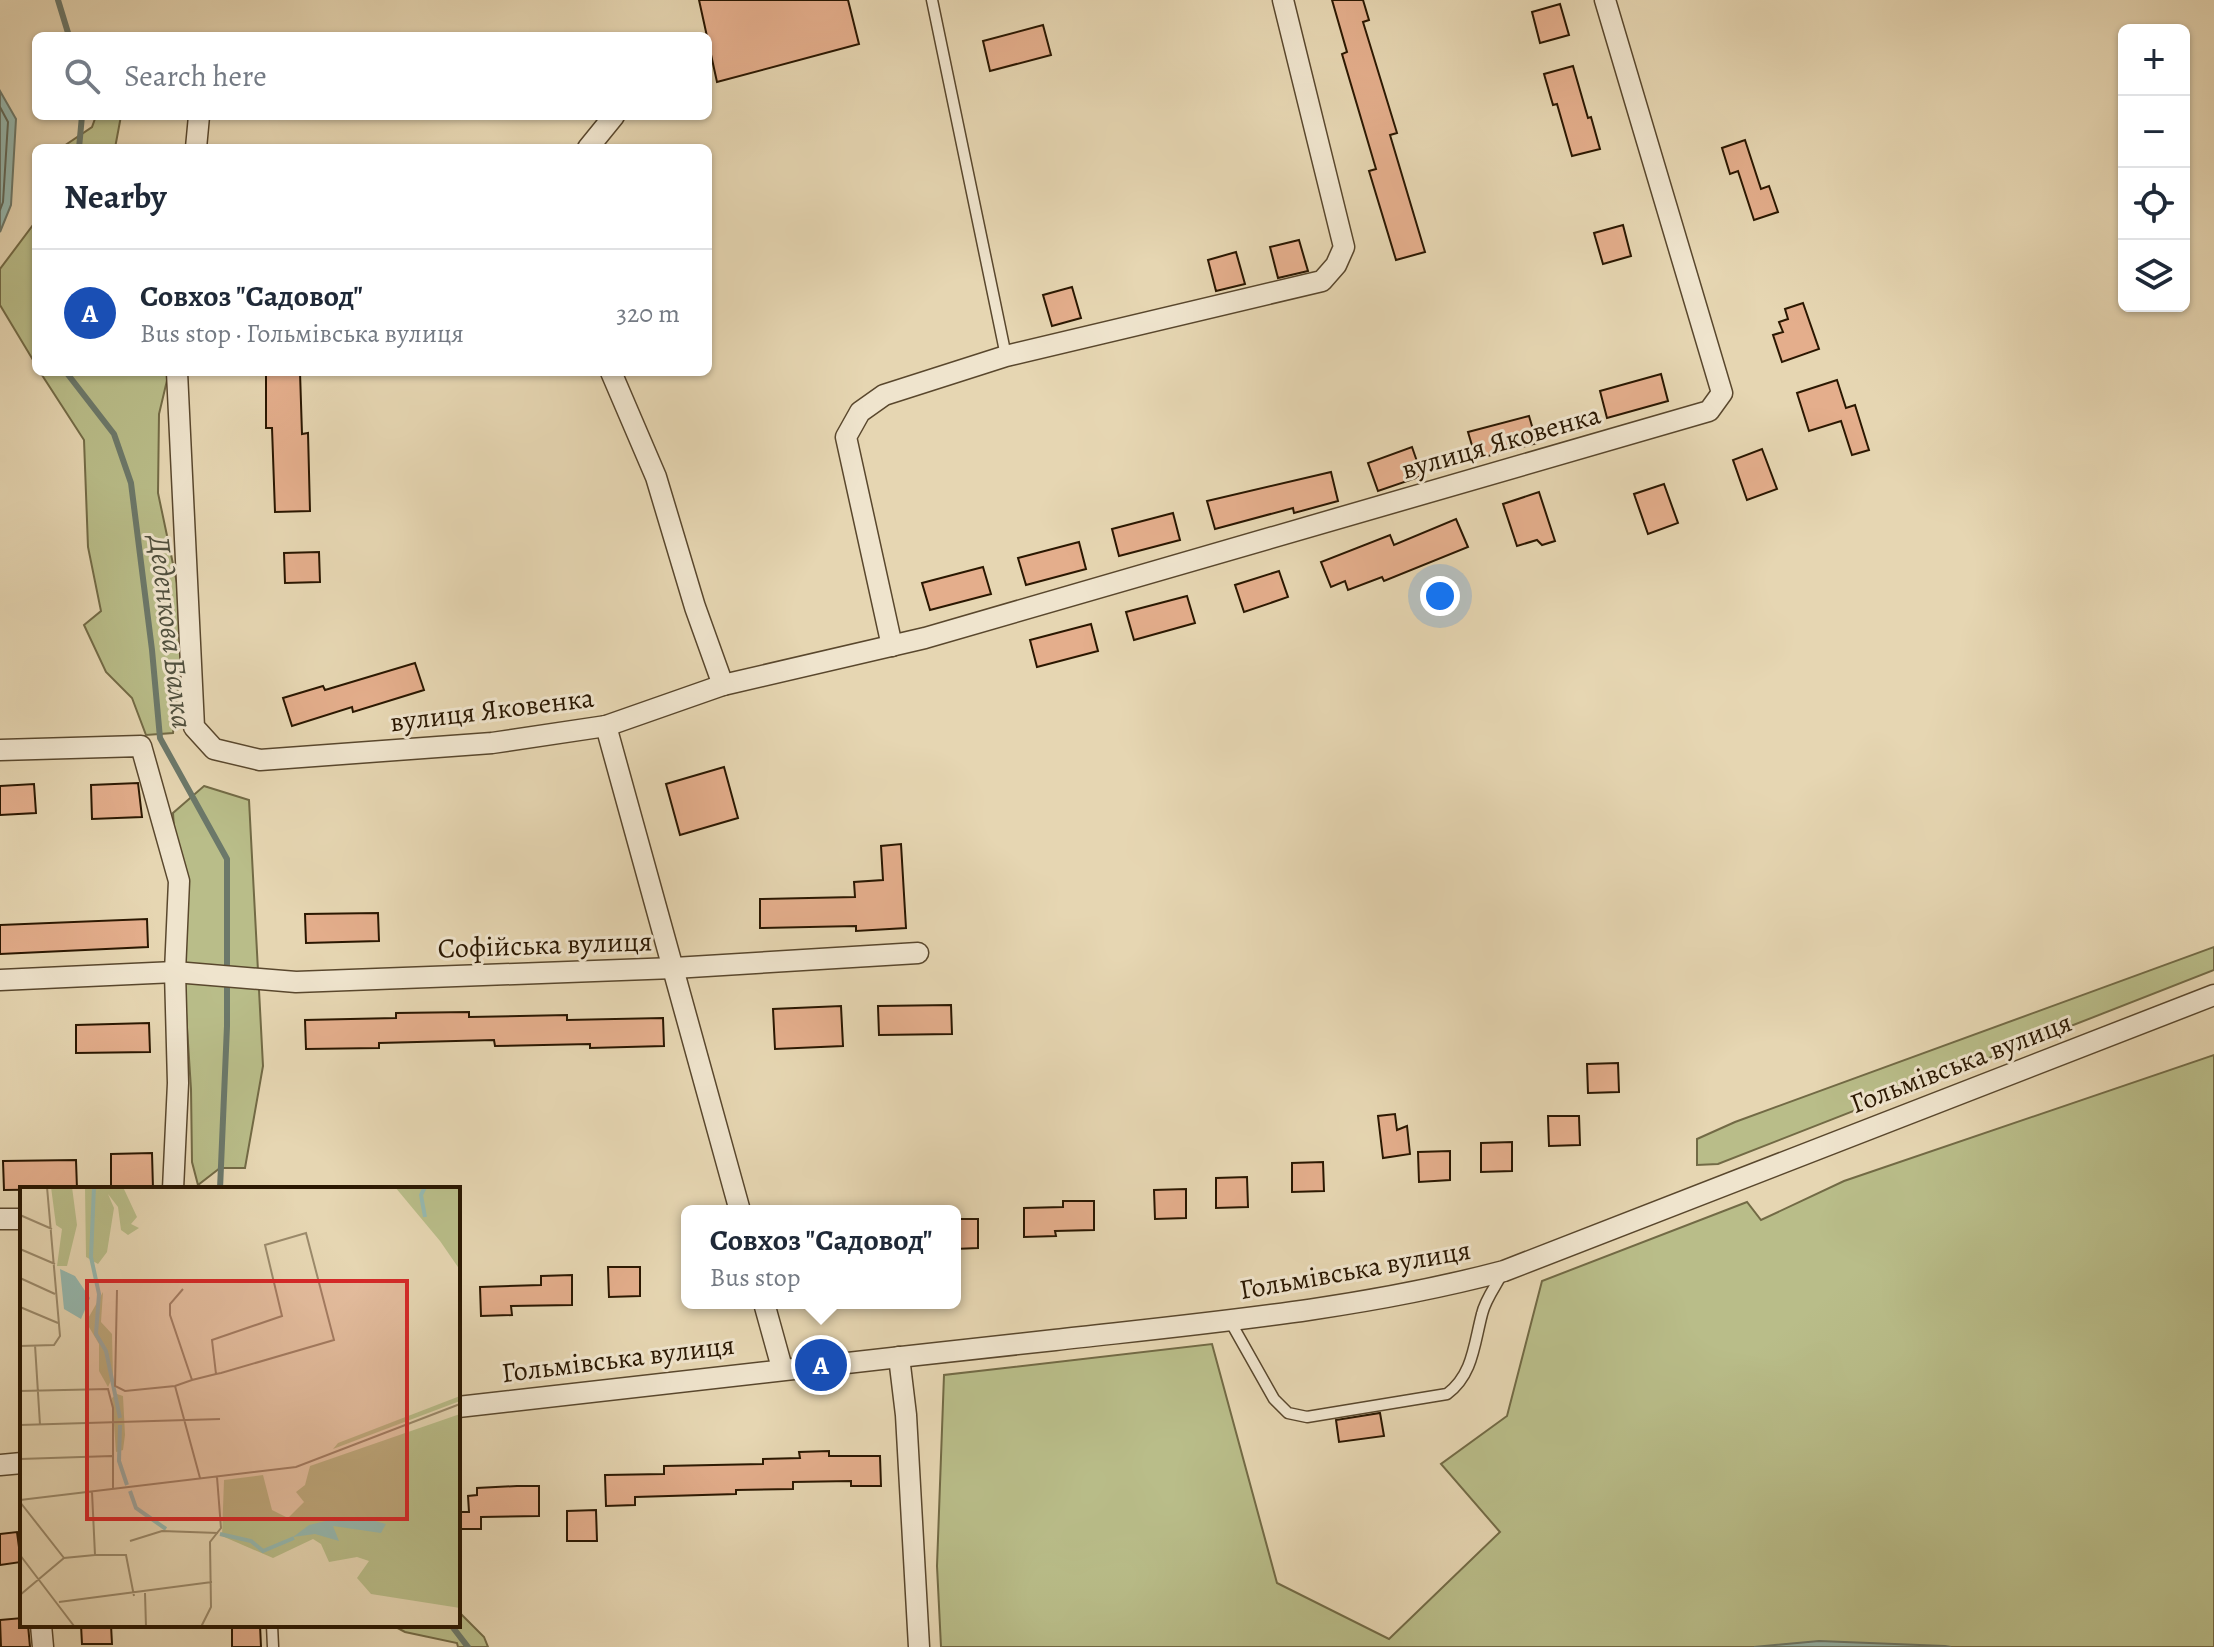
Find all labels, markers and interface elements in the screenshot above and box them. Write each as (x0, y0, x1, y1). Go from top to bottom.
map controls (2118, 24, 2190, 312)
button: + (2118, 24, 2190, 96)
search box (32, 32, 712, 120)
icon: search (60, 54, 104, 98)
text: Search here (124, 56, 267, 96)
button: − (2118, 96, 2190, 168)
button: locate (2118, 168, 2190, 240)
text: Nearby (64, 173, 167, 220)
button: layers (2118, 240, 2190, 312)
text: Совхоз "Садовод" (140, 276, 363, 316)
text: A (82, 296, 98, 331)
text: 320 m (616, 296, 680, 331)
text: Bus stop · Гольмівська вулиця (140, 316, 464, 351)
street label: вулиця Яковенка (1397, 395, 1605, 489)
water label: Деденкова Балка (139, 531, 203, 731)
your location (1420, 576, 1460, 616)
street label: вулиця Яковенка (388, 679, 596, 741)
street label: Софійська вулиця (437, 922, 653, 968)
street label: Гольмівська вулиця (1845, 1003, 2077, 1123)
inset map (20, 1187, 460, 1627)
popup (681, 1205, 961, 1309)
text: Совхоз "Садовод" (710, 1220, 932, 1260)
street label: Гольмівська вулиця (1236, 1231, 1474, 1309)
text: Bus stop (710, 1260, 801, 1295)
street label: Гольмівська вулиця (499, 1326, 737, 1392)
pin: A (795, 1335, 847, 1395)

